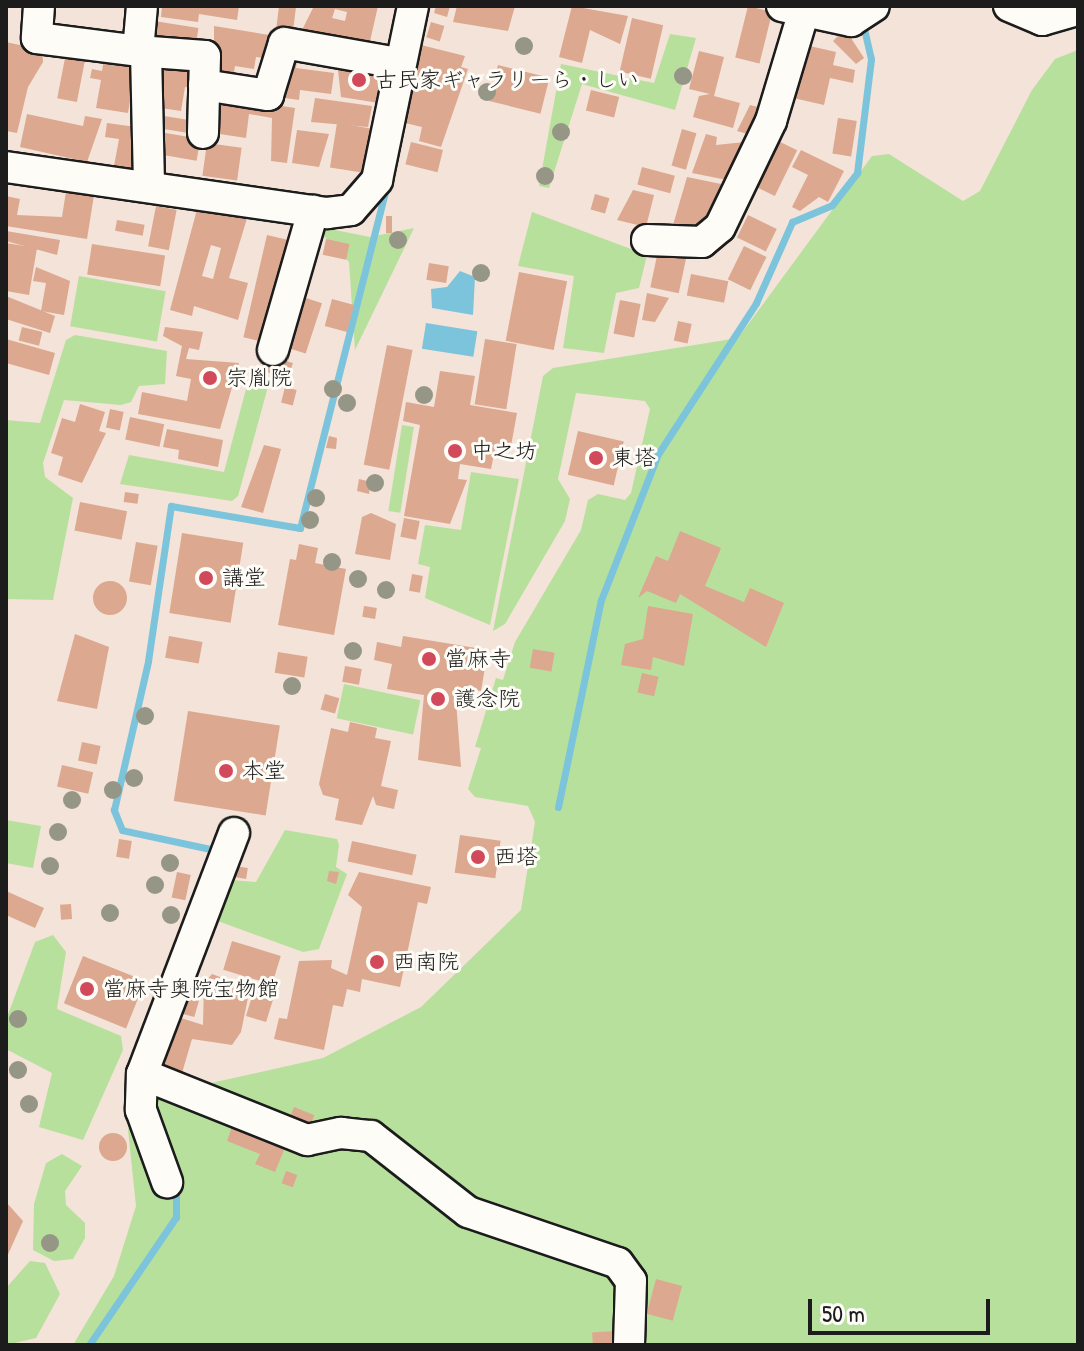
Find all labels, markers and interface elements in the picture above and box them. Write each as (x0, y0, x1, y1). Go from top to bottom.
place label: 古民家ギャラリーら・しい (375, 67, 639, 93)
marker: 古民家ギャラリーら・しい (350, 71, 368, 89)
place label: 宗胤院 (226, 365, 292, 391)
marker: 宗胤院 (201, 369, 219, 387)
place label: 中之坊 (471, 438, 537, 464)
marker: 中之坊 (446, 442, 464, 460)
place label: 東塔 (612, 445, 656, 471)
marker: 東塔 (587, 449, 605, 467)
place label: 講堂 (222, 565, 266, 591)
marker: 講堂 (197, 569, 215, 587)
place label: 當麻寺 (445, 646, 511, 672)
marker: 當麻寺 (420, 650, 438, 668)
place label: 護念院 (454, 686, 520, 712)
marker: 護念院 (429, 690, 447, 708)
place label: 本堂 (242, 758, 286, 784)
marker: 本堂 (217, 762, 235, 780)
place label: 西塔 (494, 844, 538, 870)
marker: 西塔 (469, 848, 487, 866)
place label: 西南院 (393, 949, 459, 975)
marker: 西南院 (368, 953, 386, 971)
place label: 當麻寺奥院宝物館 (103, 976, 279, 1002)
marker: 當麻寺奥院宝物館 (78, 980, 96, 998)
scale bar (812, 1283, 994, 1333)
text: 50 m (822, 1297, 865, 1329)

